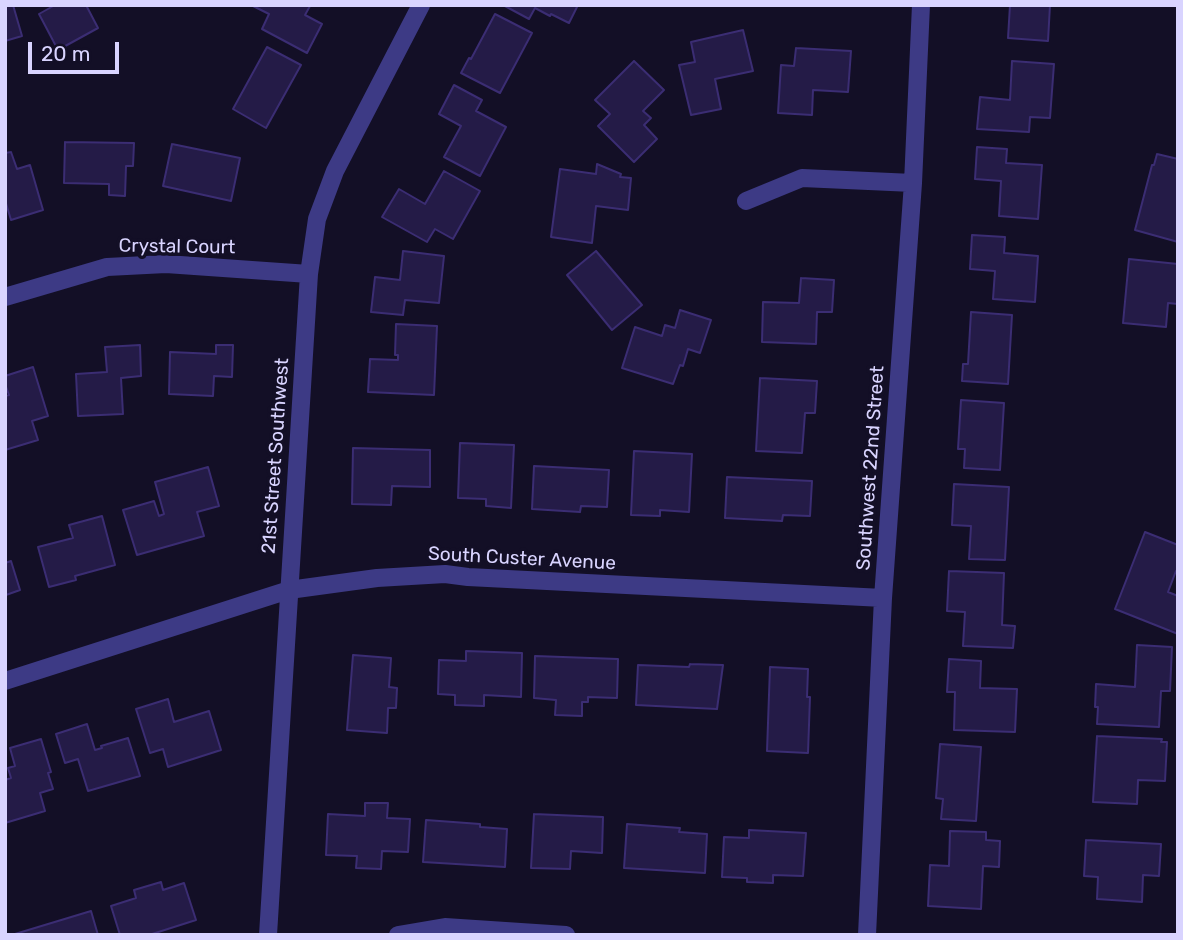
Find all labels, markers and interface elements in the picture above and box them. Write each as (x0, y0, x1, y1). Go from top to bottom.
scale bar (32, 28, 122, 72)
text: 20 m (41, 41, 90, 66)
street label: Crystal Court (119, 235, 235, 259)
street label: 21st Street Southwest (258, 357, 294, 555)
street label: Southwest 22nd Street (852, 365, 890, 571)
street label: South Custer Avenue (427, 543, 617, 575)

